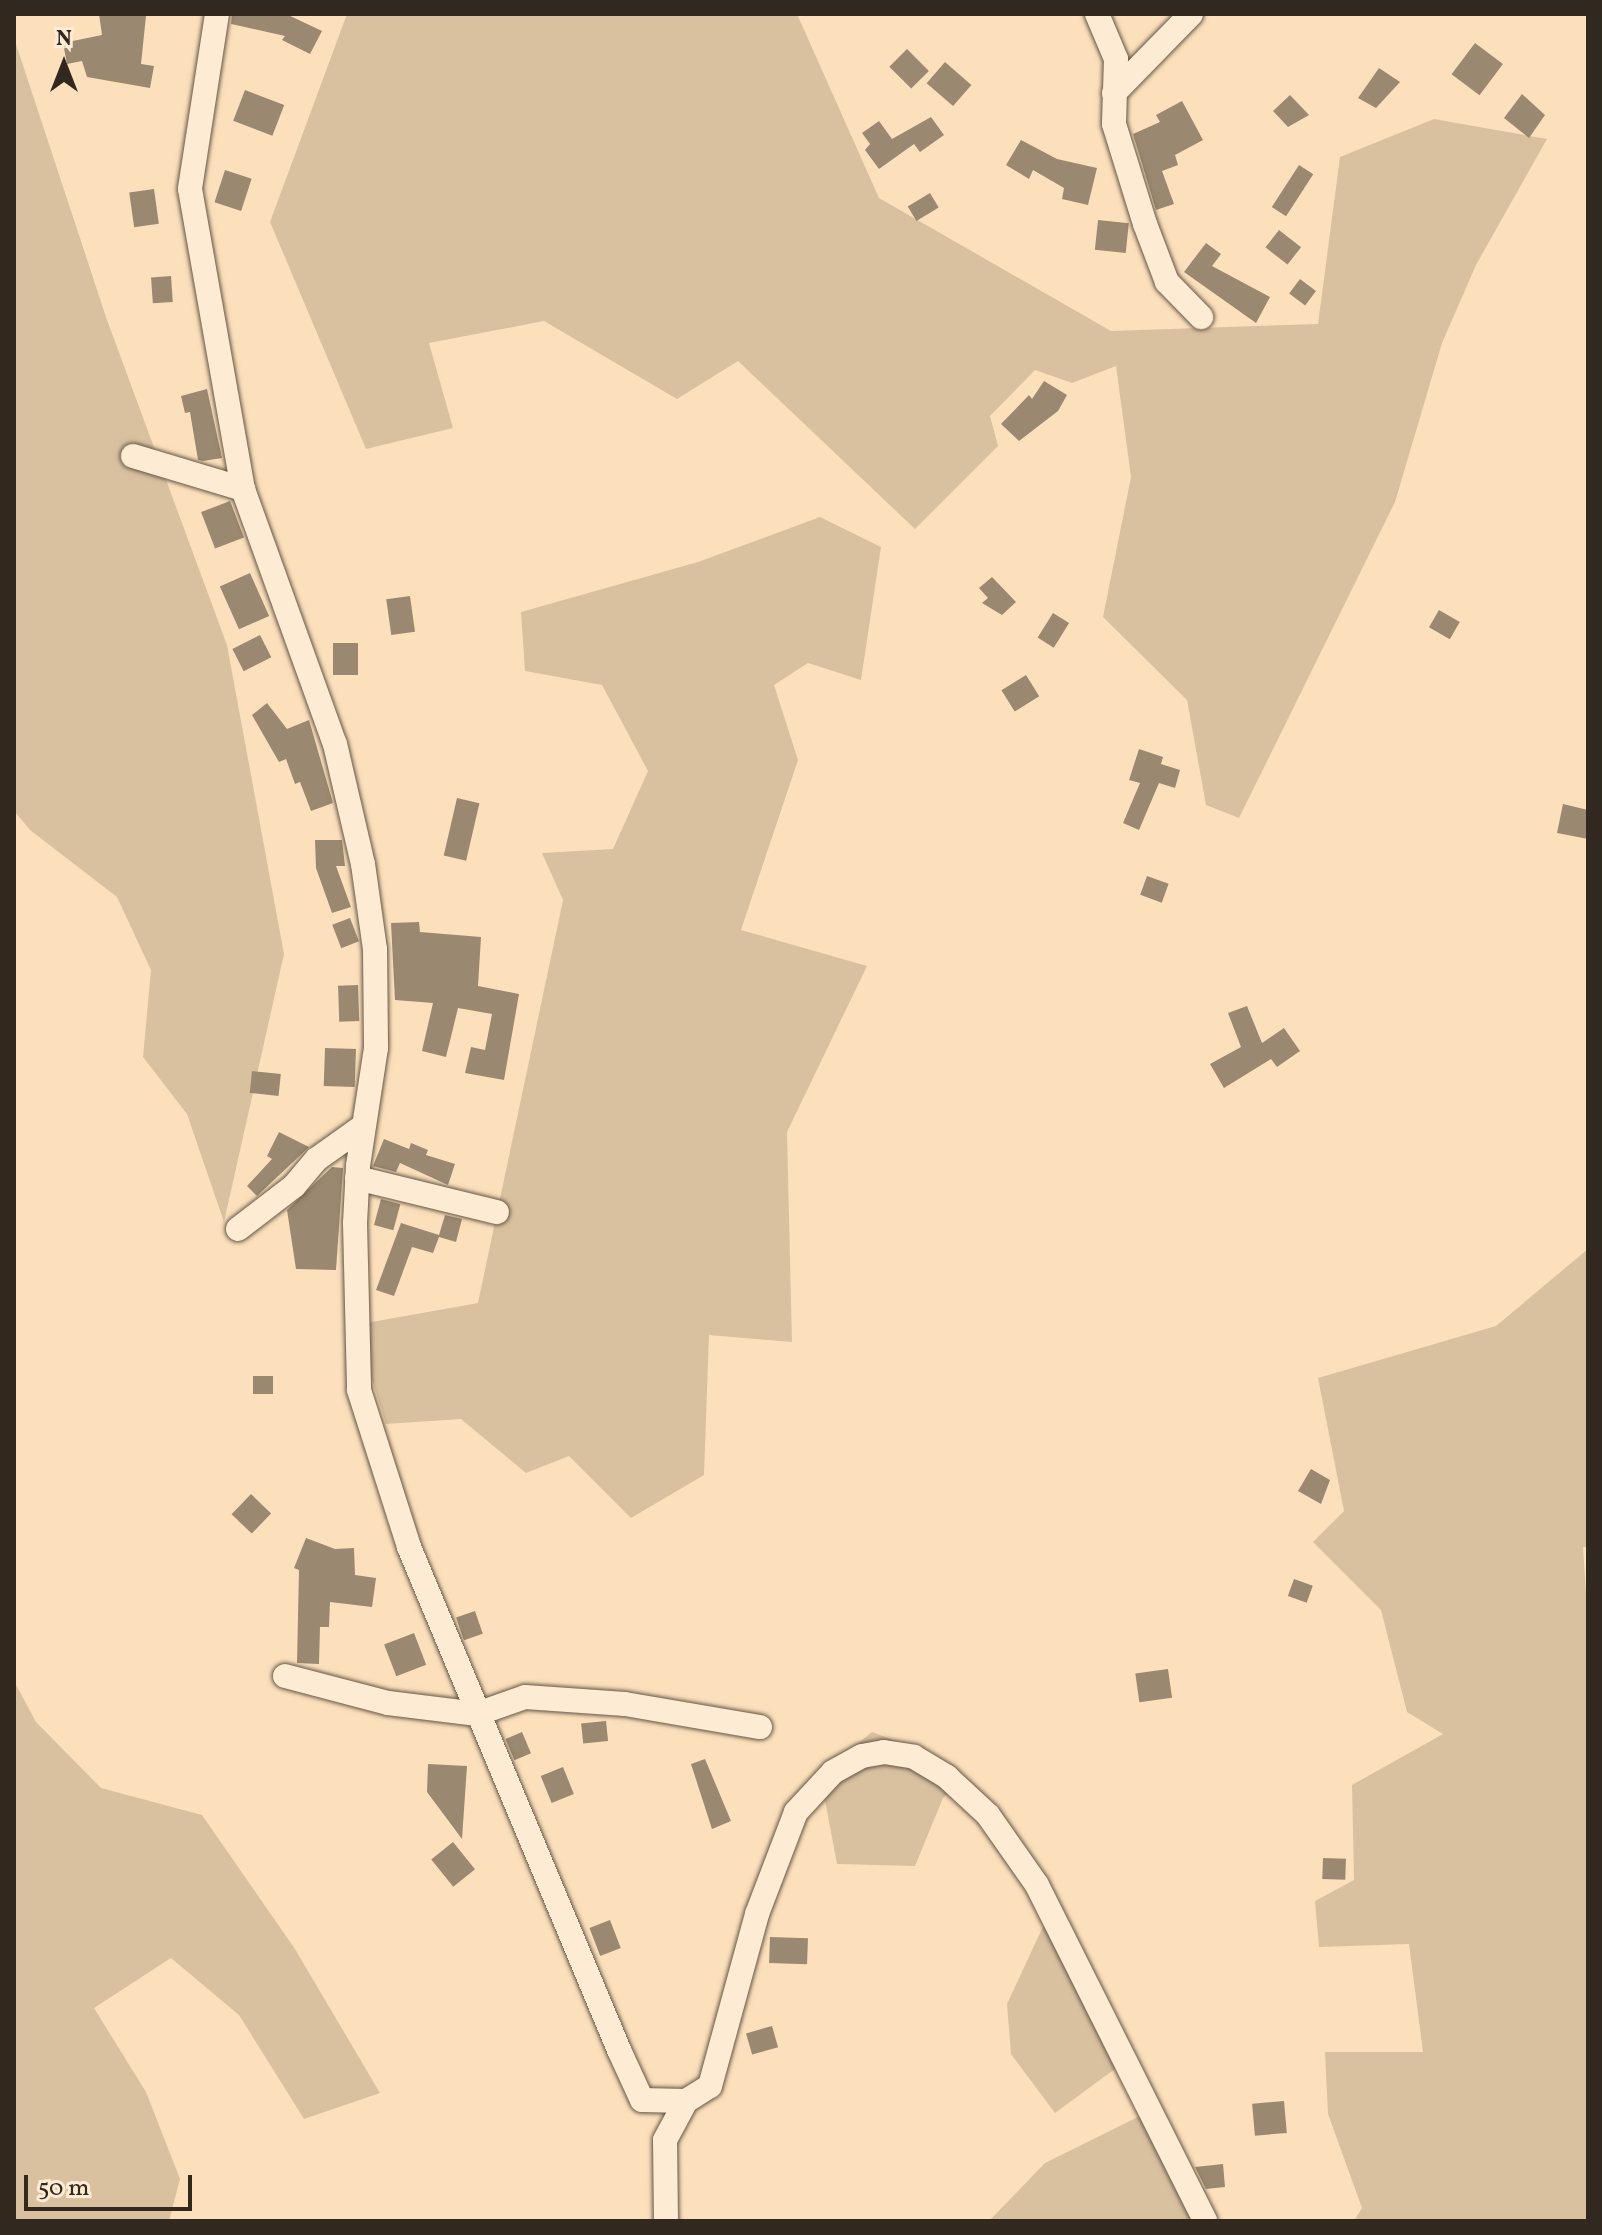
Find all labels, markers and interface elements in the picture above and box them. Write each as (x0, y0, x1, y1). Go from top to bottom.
north arrow (24, 24, 104, 104)
text: N (56, 24, 72, 55)
scale bar (28, 2159, 196, 2209)
text: 50 m (38, 2172, 90, 2206)

